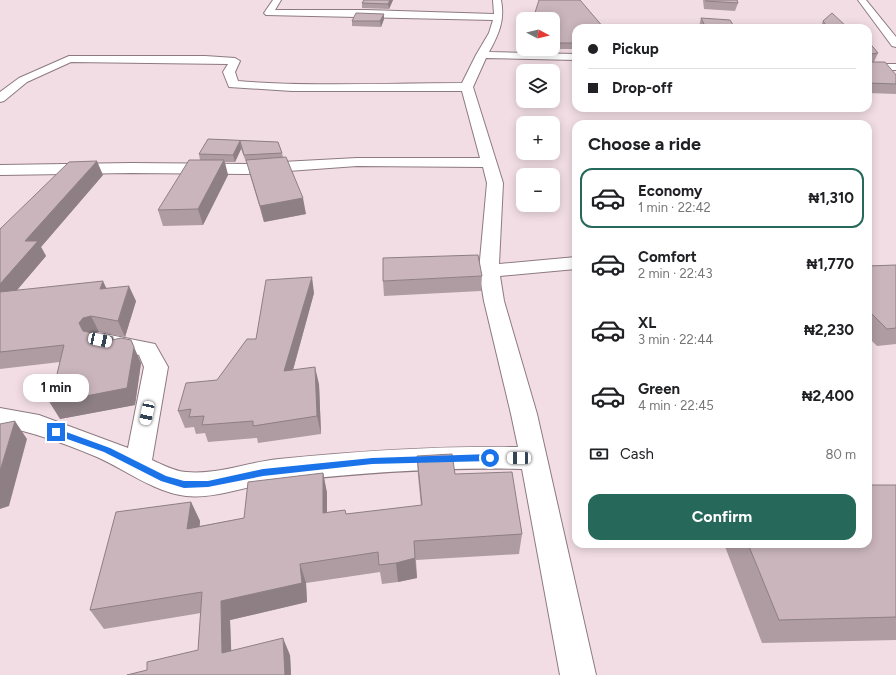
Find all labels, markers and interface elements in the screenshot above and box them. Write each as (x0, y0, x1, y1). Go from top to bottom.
north arrow (516, 12, 560, 56)
map controls (516, 12, 560, 212)
text: Pickup (612, 40, 659, 58)
button: layers (516, 64, 560, 108)
text: Drop-off (612, 79, 673, 97)
button: + (516, 116, 560, 160)
text: Choose a ride (588, 133, 701, 155)
button: − (516, 168, 560, 212)
icon: car (590, 180, 626, 216)
text: Economy (638, 182, 703, 200)
text: ₦1,310 (809, 189, 854, 207)
text: 1 min · 22:42 (638, 200, 711, 215)
icon: car (590, 246, 626, 282)
text: Comfort (638, 248, 697, 266)
text: ₦1,770 (807, 255, 854, 273)
text: 2 min · 22:43 (638, 266, 713, 281)
icon: car (590, 312, 626, 348)
text: XL (638, 314, 656, 332)
text: ₦2,230 (804, 321, 854, 339)
car (87, 332, 113, 348)
text: 3 min · 22:44 (638, 332, 713, 347)
callout: 1 min (23, 374, 89, 402)
icon: car (590, 378, 626, 414)
text: 1 min (41, 380, 71, 395)
text: Green (638, 380, 680, 398)
text: ₦2,400 (802, 387, 854, 405)
text: 4 min · 22:45 (638, 398, 714, 413)
car (139, 400, 155, 426)
route end (47, 423, 65, 441)
icon: cash (588, 443, 610, 465)
text: Cash (620, 445, 654, 463)
text: 80 m (825, 447, 856, 462)
route start (481, 449, 499, 467)
car (507, 452, 531, 464)
button: Confirm (588, 494, 856, 540)

